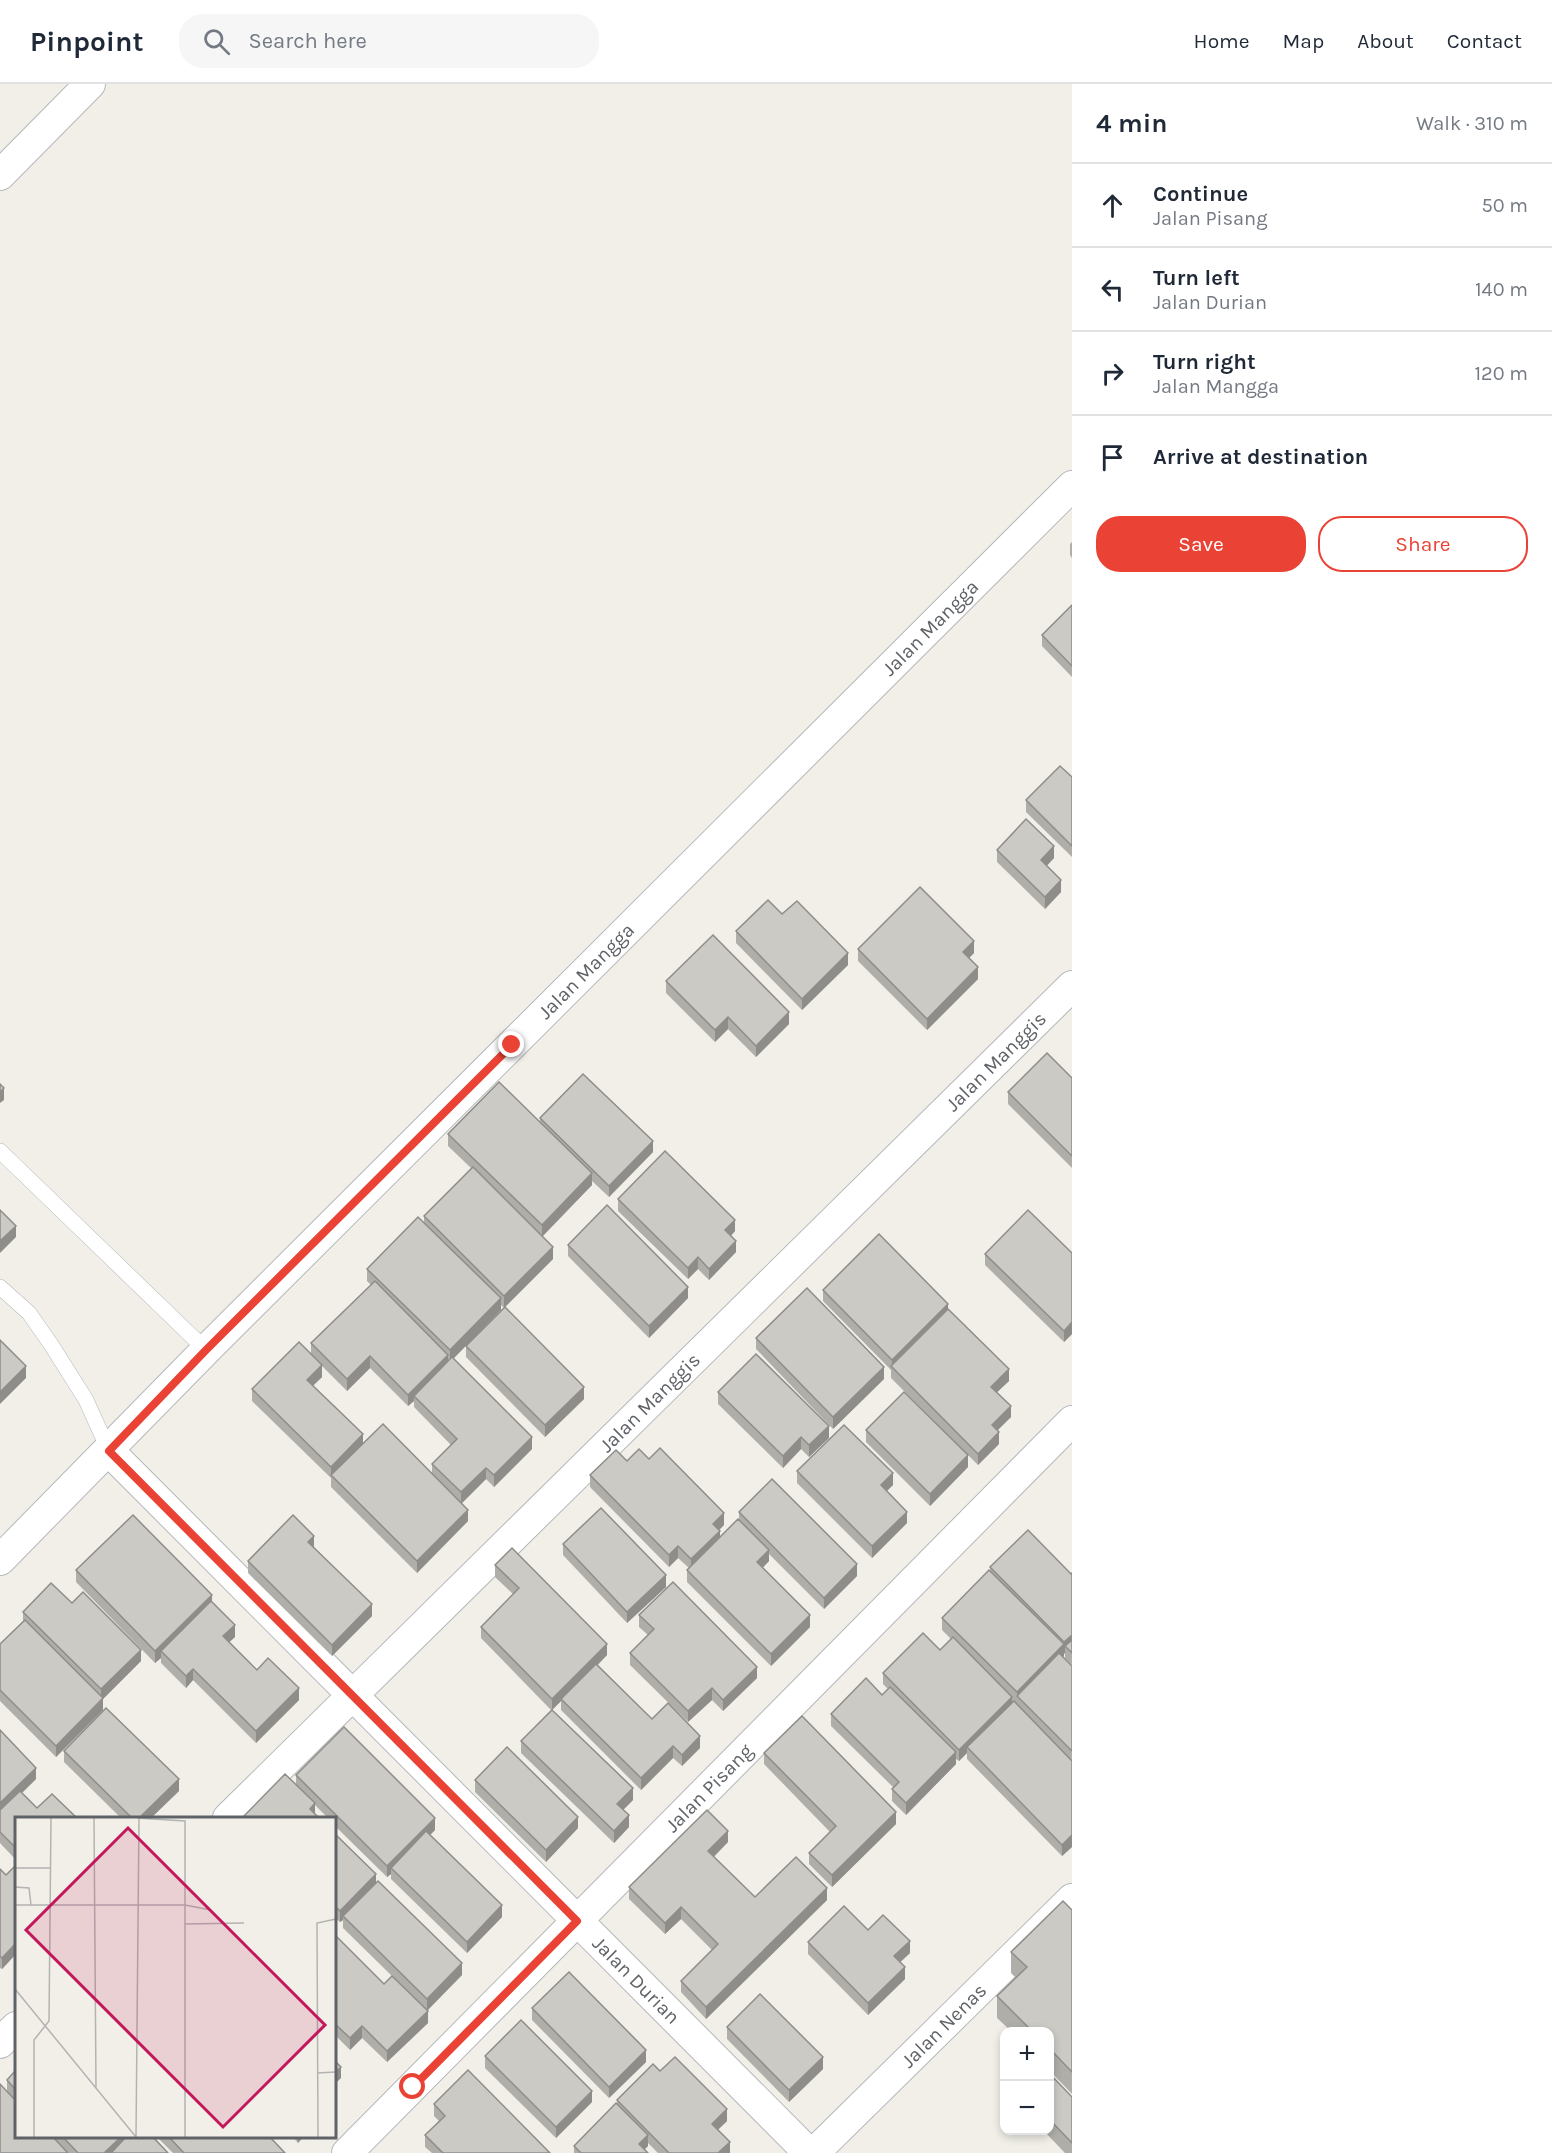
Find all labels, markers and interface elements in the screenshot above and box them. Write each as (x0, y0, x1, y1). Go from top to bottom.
search box (179, 14, 599, 68)
text: Pinpoint (30, 25, 143, 58)
icon: search (200, 25, 233, 58)
text: Search here (248, 28, 367, 54)
text: Home (1194, 29, 1250, 53)
text: Map (1283, 29, 1324, 53)
text: About (1357, 29, 1414, 53)
text: Contact (1447, 29, 1522, 53)
text: 4 min (1096, 108, 1167, 139)
text: Walk · 310 m (1416, 112, 1528, 135)
text: Continue (1153, 181, 1248, 207)
icon: ahead (1096, 189, 1129, 222)
text: 50 m (1481, 194, 1528, 217)
text: Jalan Pisang (1153, 207, 1267, 230)
text: Turn left (1153, 265, 1240, 291)
icon: left (1096, 273, 1129, 306)
text: 140 m (1475, 278, 1528, 301)
text: Jalan Durian (1153, 291, 1267, 314)
text: Turn right (1153, 349, 1256, 375)
icon: right (1096, 357, 1129, 390)
text: 120 m (1474, 362, 1528, 385)
text: Jalan Mangga (1153, 375, 1279, 398)
icon: arrive (1096, 441, 1129, 474)
text: Arrive at destination (1153, 444, 1368, 470)
button: Save (1096, 516, 1306, 572)
button: Share (1318, 516, 1528, 572)
street label: Jalan Mangga (877, 575, 983, 680)
street label: Jalan Mangga (533, 918, 639, 1024)
street label: Jalan Manggis (941, 1007, 1051, 1116)
route end (498, 1031, 524, 1057)
street label: Jalan Manggis (595, 1348, 705, 1457)
street label: Jalan Pisang (660, 1739, 757, 1837)
inset map (15, 1817, 336, 2138)
street label: Jalan Durian (588, 1931, 685, 2029)
street label: Jalan Nenas (896, 1978, 991, 2072)
map controls (1000, 2027, 1054, 2135)
button: + (1000, 2027, 1054, 2081)
route start (399, 2073, 425, 2099)
button: − (1000, 2081, 1054, 2135)

